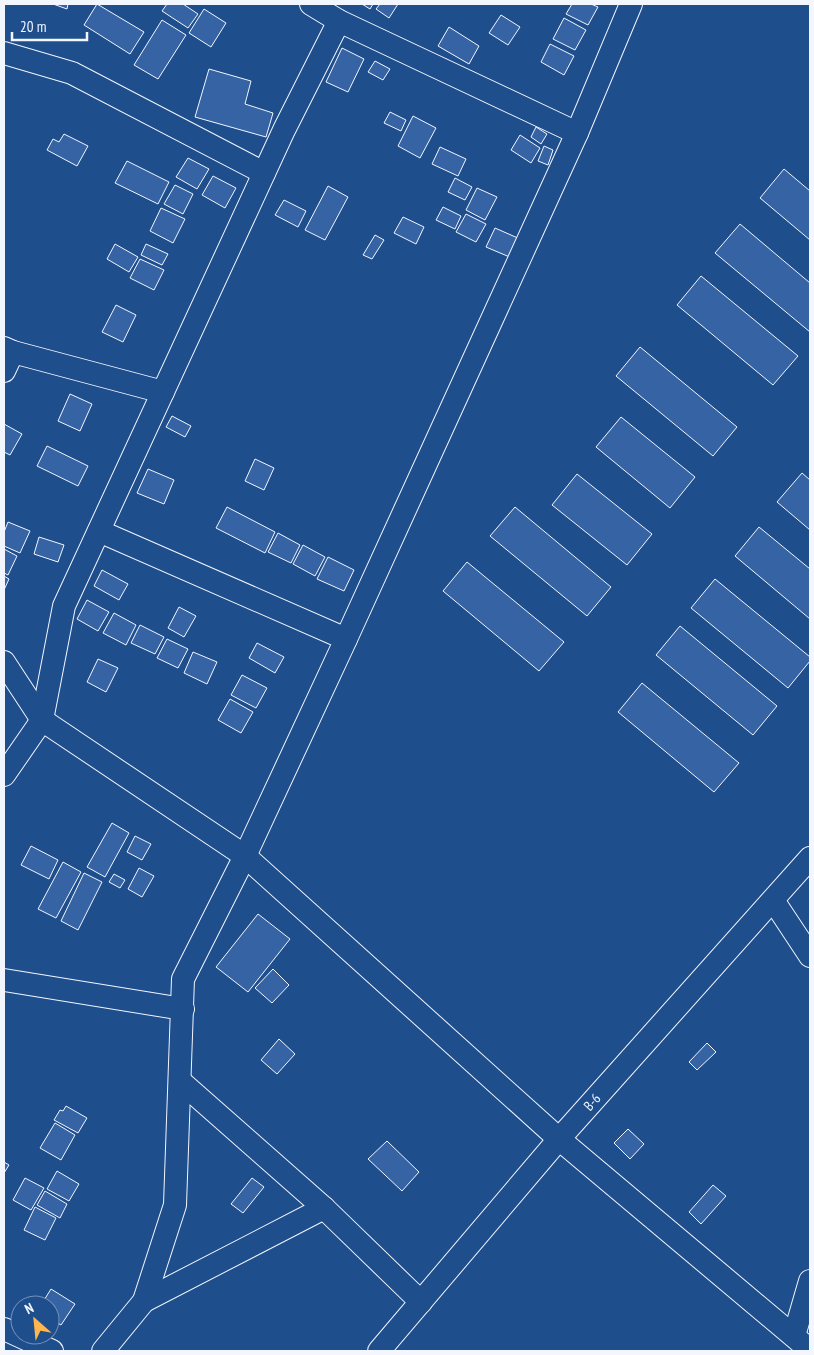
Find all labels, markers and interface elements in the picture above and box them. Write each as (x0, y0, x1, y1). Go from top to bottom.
scale bar (12, 10, 88, 42)
text: 20 m (20, 17, 46, 36)
street label: B-6 (580, 1090, 604, 1114)
north arrow (10, 1295, 60, 1345)
text: N (22, 1299, 37, 1318)

